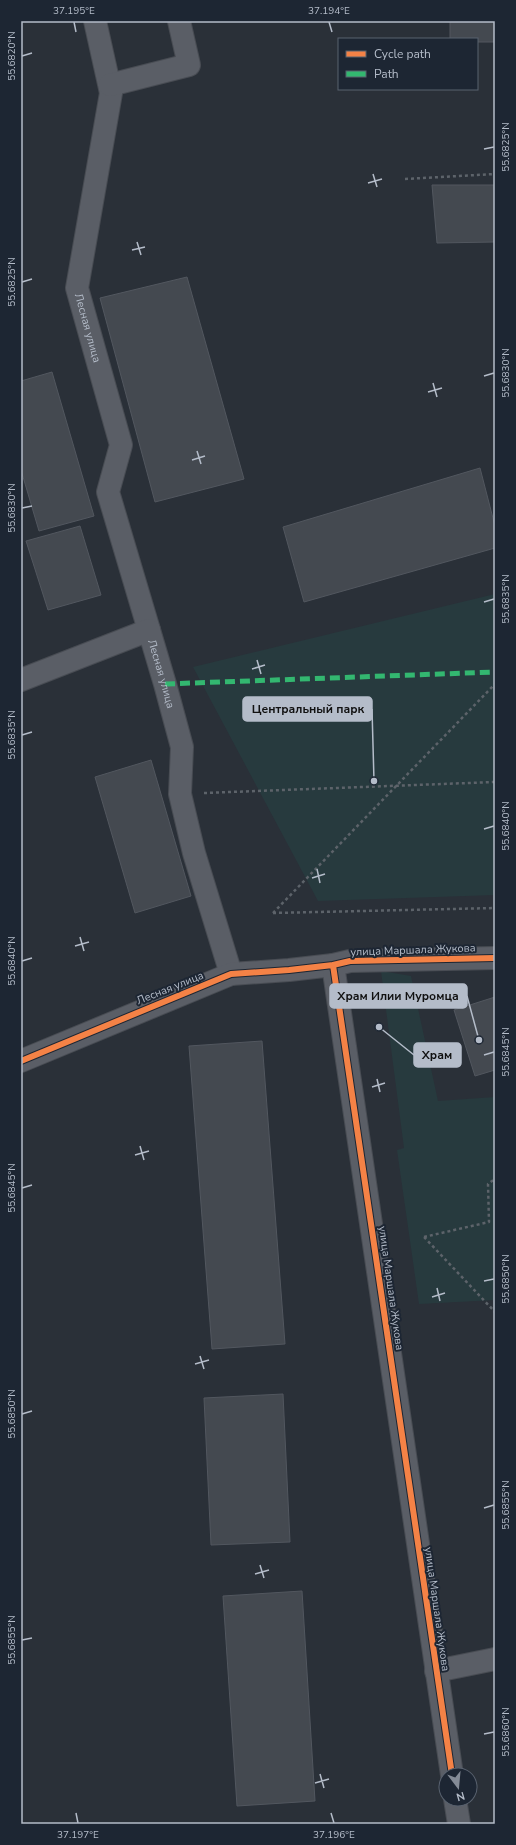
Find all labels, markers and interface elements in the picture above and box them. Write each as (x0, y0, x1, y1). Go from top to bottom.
text: 37.195°E (53, 4, 95, 18)
text: 37.194°E (308, 4, 350, 18)
text: 55.6820°N (5, 31, 19, 81)
legend (338, 38, 478, 90)
text: Cycle path (374, 46, 431, 62)
text: Path (374, 66, 399, 82)
text: 55.6825°N (499, 122, 513, 172)
text: 55.6825°N (5, 257, 19, 307)
street label: Лесная улица (71, 291, 105, 364)
text: 55.6830°N (499, 348, 513, 398)
text: 55.6830°N (5, 483, 19, 533)
text: 55.6835°N (499, 574, 513, 624)
street label: Лесная улица (145, 637, 179, 710)
callout: Центральный парк (243, 697, 372, 721)
text: Центральный парк (252, 701, 365, 717)
text: 55.6835°N (5, 710, 19, 760)
text: 55.6840°N (499, 801, 513, 851)
text: 55.6840°N (5, 936, 19, 986)
street label: улица Маршала Жукова (350, 940, 476, 960)
street label: Лесная улица (134, 968, 206, 1008)
callout: Храм Илии Муромца (330, 984, 467, 1008)
text: Храм Илии Муромца (336, 988, 459, 1004)
text: 55.6845°N (499, 1027, 513, 1077)
callout: Храм (414, 1043, 461, 1067)
text: Храм (421, 1047, 452, 1063)
text: 55.6845°N (5, 1163, 19, 1213)
street label: улица Маршала Жукова (375, 1225, 407, 1351)
text: 55.6850°N (499, 1254, 513, 1304)
text: 55.6850°N (5, 1389, 19, 1439)
text: 55.6855°N (499, 1480, 513, 1530)
street label: улица Маршала Жукова (421, 1546, 453, 1672)
text: 55.6855°N (5, 1615, 19, 1665)
text: 55.6860°N (499, 1707, 513, 1757)
north arrow (438, 1767, 478, 1807)
text: N (455, 1788, 467, 1804)
text: 37.197°E (57, 1828, 99, 1842)
text: 37.196°E (313, 1828, 355, 1842)

